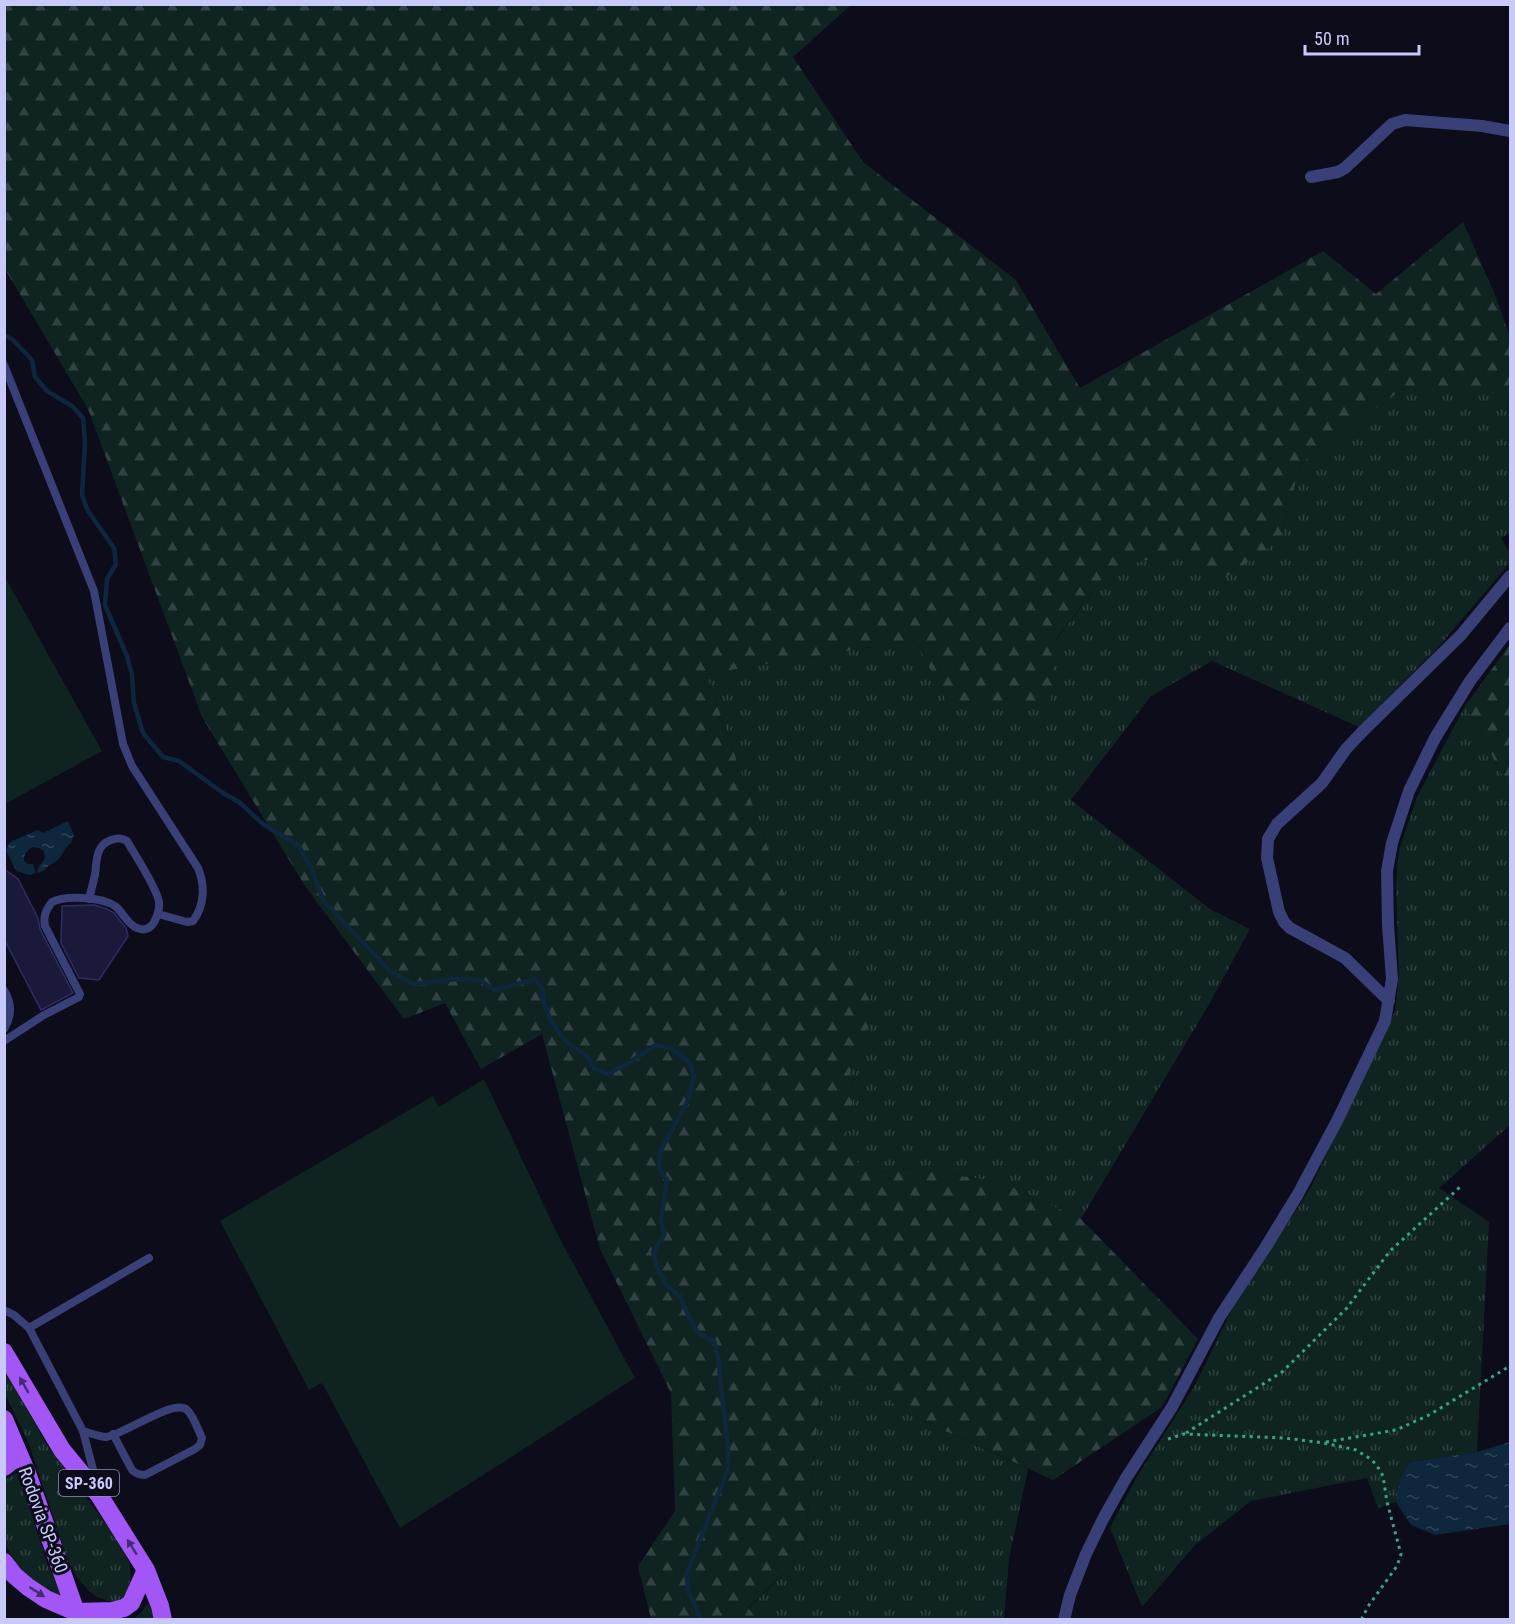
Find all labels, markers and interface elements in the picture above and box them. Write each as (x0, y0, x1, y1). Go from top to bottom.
scale bar (1305, 18, 1419, 56)
text: 50 m (1314, 28, 1349, 49)
one-way arrow (19, 1376, 29, 1393)
street label: Rodovia SP-360 (15, 1464, 72, 1576)
road number: SP-360 (59, 1470, 119, 1496)
one-way arrow (126, 1539, 137, 1555)
one-way arrow (28, 1586, 44, 1598)

